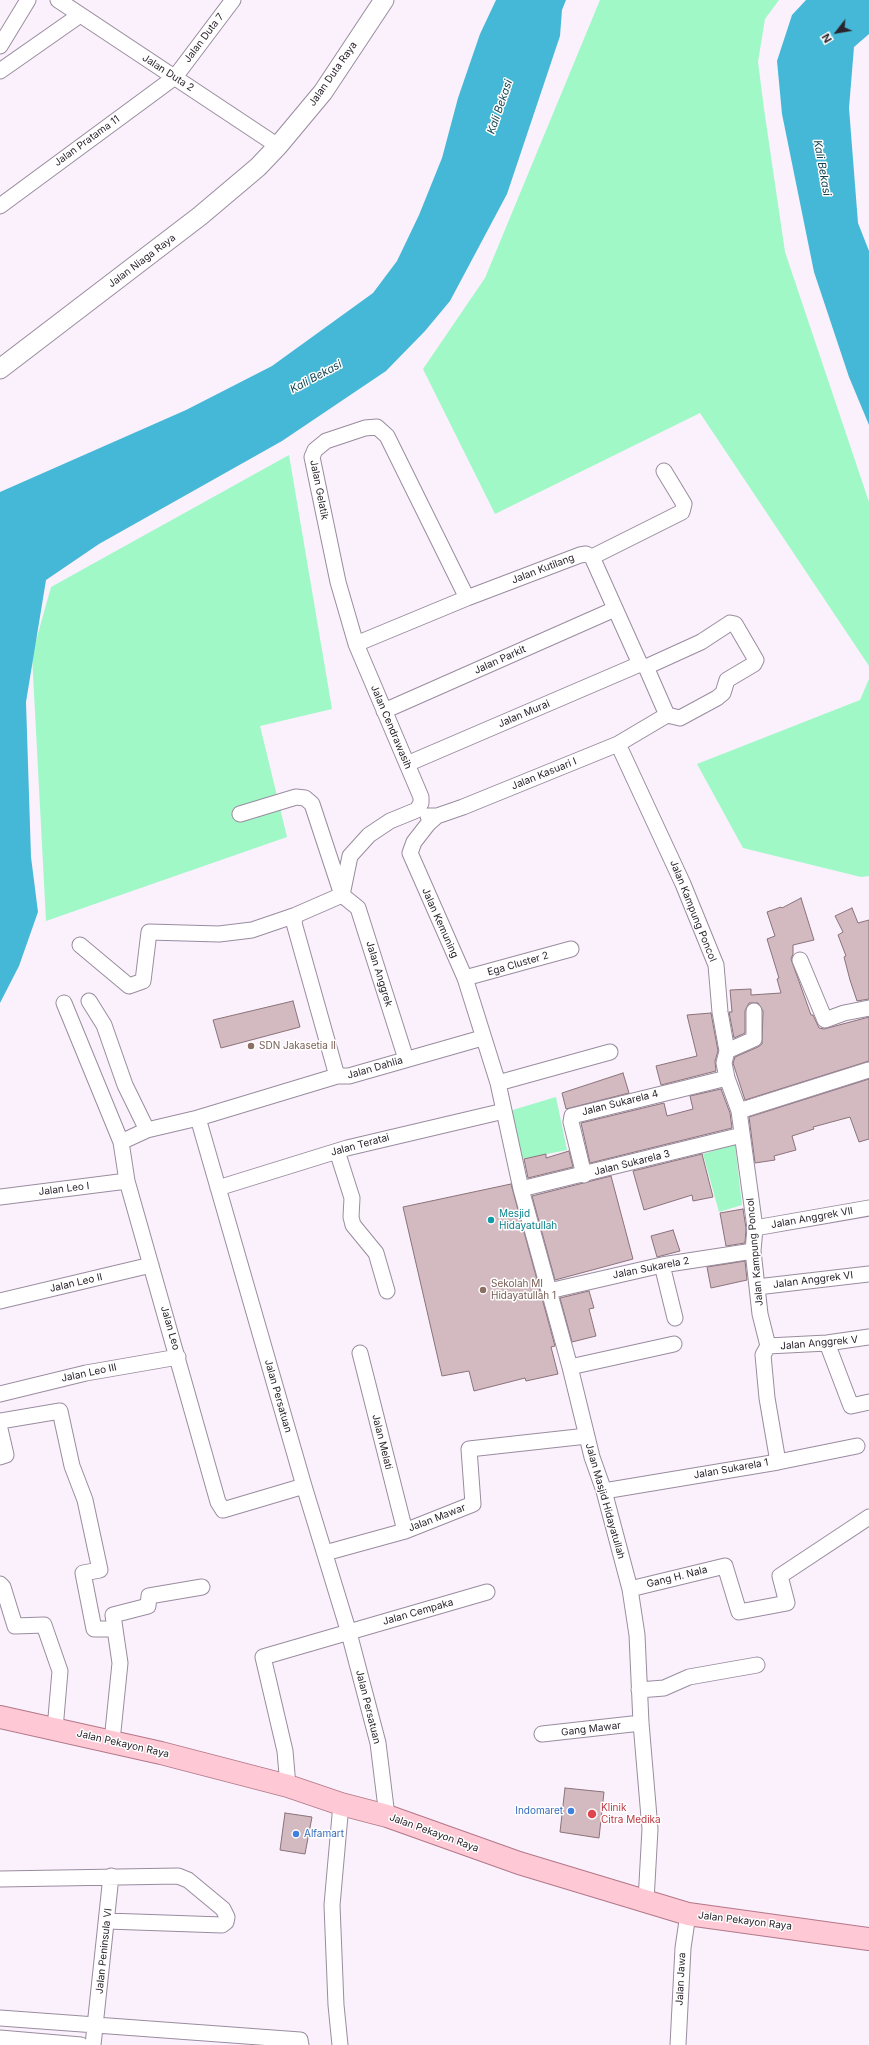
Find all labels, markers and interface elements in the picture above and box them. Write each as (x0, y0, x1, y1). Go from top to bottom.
street label: Jalan Duta 7 (182, 11, 226, 65)
north arrow (817, 12, 857, 52)
text: N (819, 31, 835, 45)
street label: Jalan Duta Raya (306, 39, 360, 109)
street label: Jalan Duta 2 (140, 52, 196, 94)
water label: Kali Bekasi (485, 78, 515, 136)
street label: Jalan Pratama 11 (52, 113, 122, 169)
water label: Kali Bekasi (811, 139, 833, 197)
street label: Jalan Niaga Raya (106, 232, 178, 290)
water label: Kali Bekasi (288, 358, 344, 396)
street label: Jalan Gelatik (307, 459, 331, 521)
street label: Jalan Kutilang (510, 552, 576, 586)
street label: Jalan Parkit (472, 643, 528, 677)
street label: Jalan Cendrawasih (368, 683, 414, 771)
street label: Jalan Murai (496, 698, 552, 730)
street label: Jalan Kasuari I (510, 756, 578, 792)
street label: Jalan Kampung Poncol (667, 858, 719, 964)
street label: Jalan Kemuning (419, 886, 461, 960)
street label: Jalan Anggrek (363, 940, 395, 1008)
street label: Ega Cluster 2 (486, 950, 550, 978)
place label: SDN Jakasetia II (259, 1040, 336, 1052)
marker: SDN Jakasetia II (246, 1041, 256, 1051)
street label: Jalan Dahlia (346, 1054, 404, 1082)
street label: Jalan Sukarela 4 (581, 1088, 659, 1118)
street label: Jalan Teratai (329, 1131, 391, 1159)
street label: Jalan Sukarela 3 (593, 1148, 671, 1178)
street label: Jalan Leo I (38, 1180, 90, 1198)
street label: Jalan Kampung Poncol (744, 1197, 766, 1307)
street label: Jalan Anggrek VII (770, 1205, 854, 1231)
place label: Mesjid Hidayatullah (499, 1208, 557, 1232)
marker: Mesjid Hidayatullah (486, 1215, 496, 1225)
street label: Jalan Sukarela 2 (612, 1255, 690, 1281)
street label: Jalan Anggrek VI (772, 1269, 854, 1291)
street label: Jalan Leo II (48, 1271, 104, 1295)
place label: Sekolah MI Hidayatullah 1 (491, 1278, 556, 1302)
marker: Sekolah MI Hidayatullah 1 (478, 1285, 488, 1295)
street label: Jalan Leo (158, 1304, 182, 1352)
street label: Jalan Anggrek V (780, 1334, 858, 1352)
street label: Jalan Persatuan (262, 1358, 294, 1434)
street label: Jalan Leo III (60, 1361, 118, 1385)
street label: Jalan Melati (369, 1413, 395, 1471)
street label: Jalan Masjid Hidayatullah (583, 1442, 627, 1560)
street label: Jalan Sukarela 1 (693, 1457, 769, 1481)
street label: Jalan Mawar (407, 1502, 467, 1534)
street label: Gang H. Nala (645, 1564, 709, 1590)
street label: Jalan Cempaka (381, 1596, 455, 1628)
street label: Jalan Persatuan (353, 1669, 383, 1745)
street label: Gang Mawar (560, 1719, 622, 1739)
street label: Jalan Pekayon Raya (76, 1728, 170, 1760)
place label: Klinik Citra Medika (601, 1802, 661, 1826)
place label: Indomaret (515, 1805, 563, 1817)
marker: Indomaret (566, 1806, 576, 1816)
marker: Klinik Citra Medika (586, 1808, 598, 1820)
street label: Jalan Pekayon Raya (388, 1811, 480, 1855)
place label: Alfamart (304, 1828, 344, 1840)
marker: Alfamart (291, 1829, 301, 1839)
street label: Jalan Peninsula VI (94, 1908, 114, 1994)
street label: Jalan Pekayon Raya (697, 1909, 793, 1933)
street label: Jalan Jawa (674, 1952, 688, 2006)

